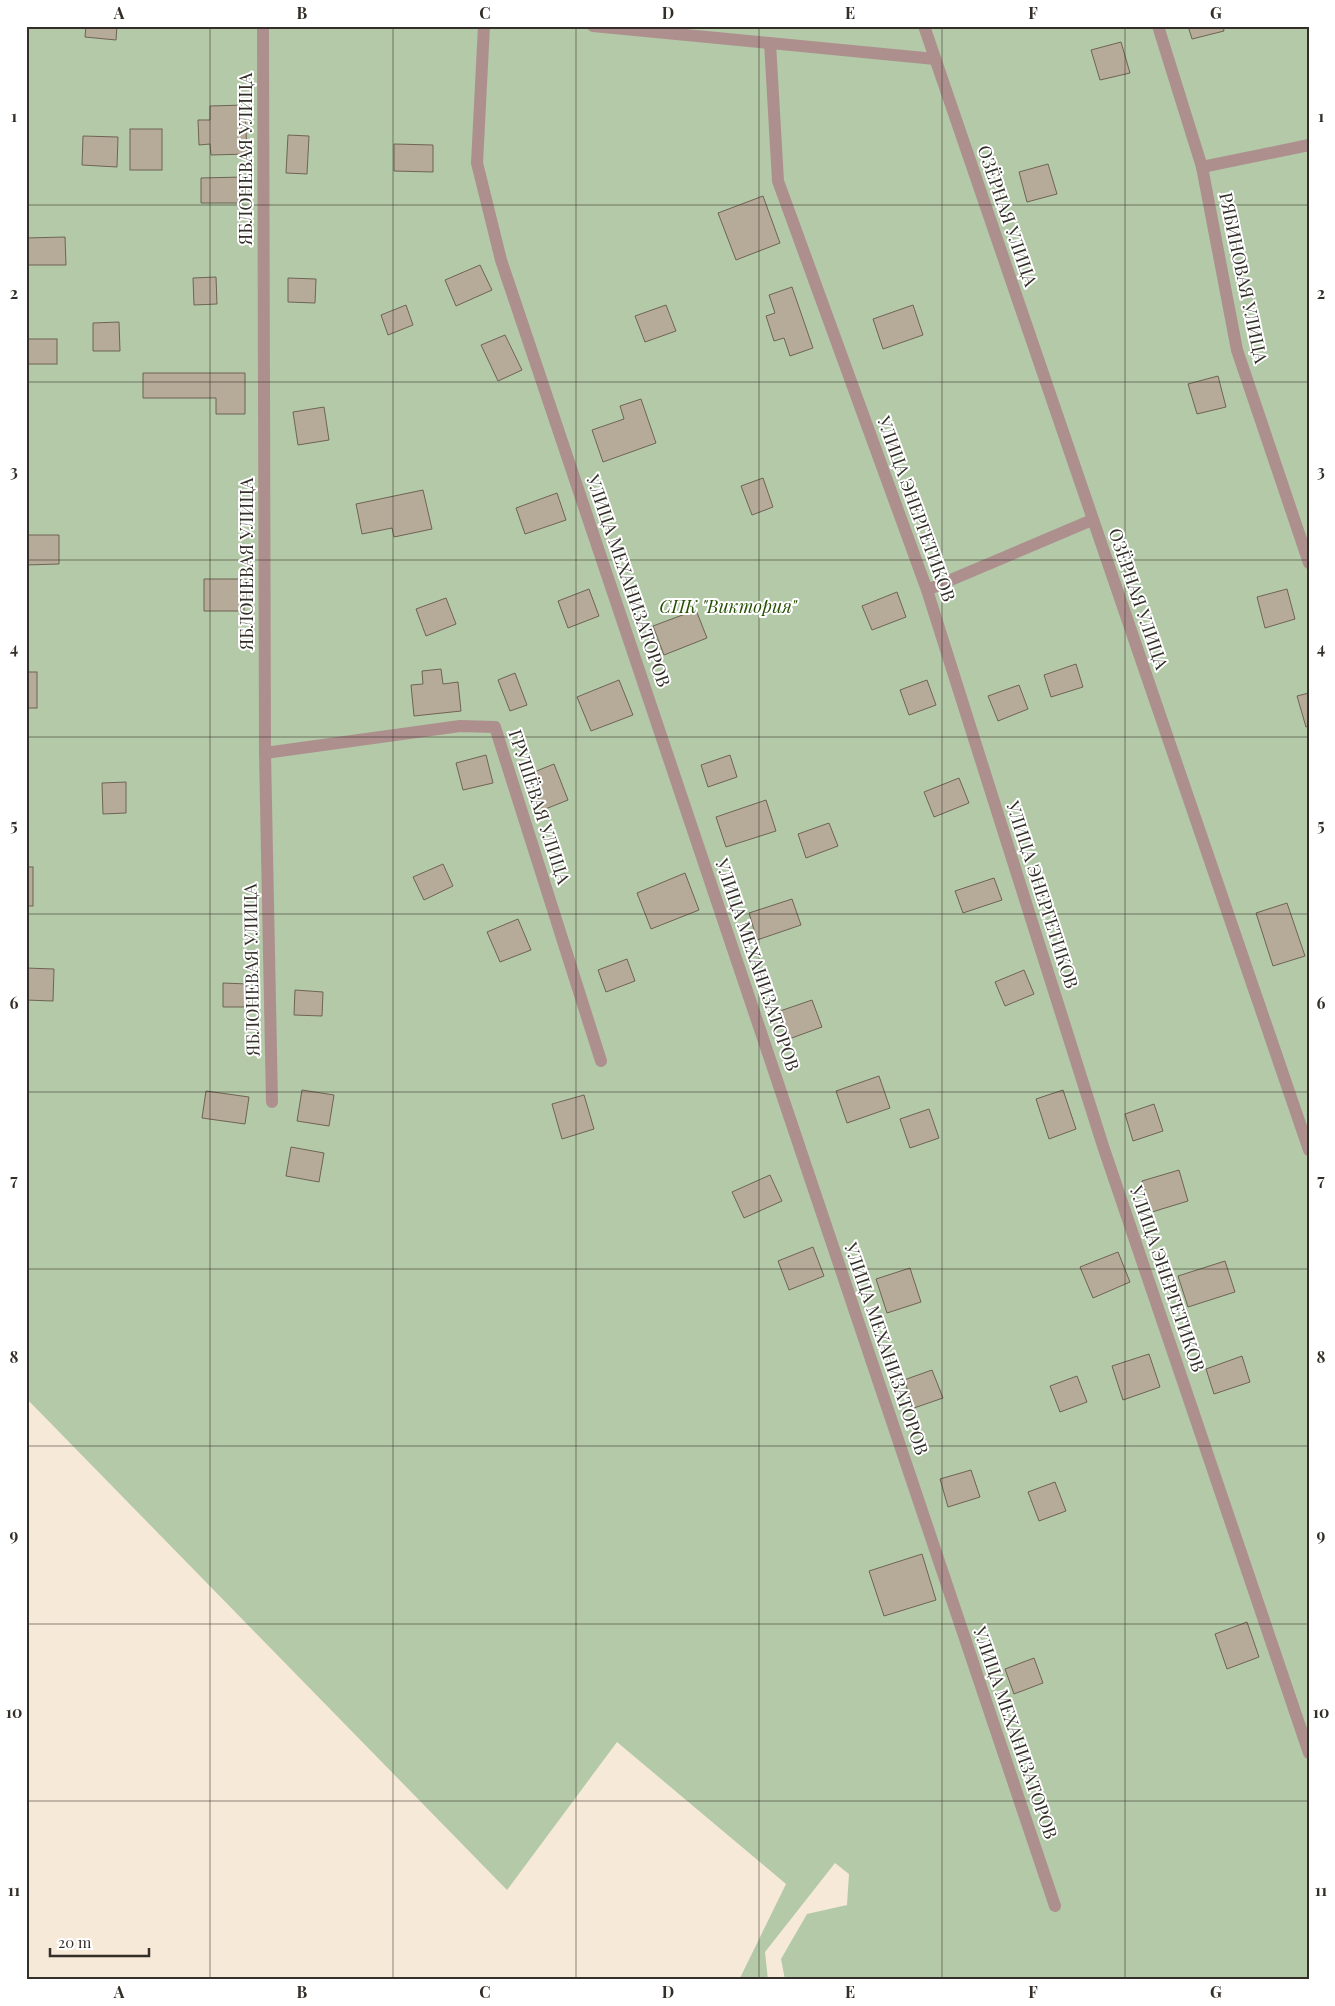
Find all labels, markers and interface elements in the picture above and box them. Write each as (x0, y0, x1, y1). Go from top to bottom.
text: A (113, 2, 125, 23)
text: B (297, 2, 308, 23)
text: C (479, 2, 491, 23)
text: D (662, 2, 674, 23)
text: E (845, 2, 855, 23)
text: F (1028, 2, 1038, 23)
text: G (1210, 2, 1222, 23)
street label: ЯБЛОНЕВАЯ УЛИЦА (233, 72, 257, 246)
text: 1 (11, 105, 17, 126)
text: 1 (1318, 105, 1324, 126)
street label: ОЗЁРНАЯ УЛИЦА (973, 142, 1044, 290)
street label: РЯБИНОВАЯ УЛИЦА (1214, 190, 1274, 366)
text: 2 (10, 282, 18, 303)
text: 2 (1317, 282, 1325, 303)
street label: УЛИЦА ЭНЕРГЕТИКОВ (872, 412, 962, 605)
text: 3 (10, 460, 18, 481)
text: 3 (1317, 460, 1325, 481)
street label: УЛИЦА МЕХАНИЗАТОРОВ (581, 470, 677, 690)
street label: ЯБЛОНЕВАЯ УЛИЦА (234, 477, 258, 651)
street label: ОЗЁРНАЯ УЛИЦА (1104, 525, 1175, 673)
park label: СПК "Виктория" (659, 594, 798, 618)
text: 4 (10, 637, 18, 658)
text: 4 (1317, 637, 1325, 658)
street label: ГРУШЁВАЯ УЛИЦА (504, 726, 576, 888)
street label: УЛИЦА ЭНЕРГЕТИКОВ (1001, 797, 1085, 991)
text: 5 (10, 814, 18, 835)
text: 5 (1317, 814, 1325, 835)
street label: УЛИЦА МЕХАНИЗАТОРОВ (710, 854, 806, 1074)
street label: ЯБЛОНЕВАЯ УЛИЦА (237, 883, 265, 1058)
text: 6 (10, 992, 19, 1013)
text: 6 (1317, 992, 1326, 1013)
text: 7 (10, 1169, 18, 1190)
text: 7 (1317, 1169, 1325, 1190)
street label: УЛИЦА ЭНЕРГЕТИКОВ (1124, 1181, 1211, 1375)
street label: УЛИЦА МЕХАНИЗАТОРОВ (839, 1238, 935, 1458)
text: 8 (10, 1346, 19, 1367)
text: 8 (1317, 1346, 1326, 1367)
text: 9 (10, 1524, 19, 1545)
text: 9 (1317, 1524, 1326, 1545)
street label: УЛИЦА МЕХАНИЗАТОРОВ (968, 1622, 1064, 1842)
text: 10 (6, 1701, 22, 1722)
text: 10 (1313, 1701, 1329, 1722)
text: 11 (8, 1879, 20, 1900)
text: 11 (1315, 1879, 1327, 1900)
scale bar (50, 1926, 149, 1958)
text: 20 m (58, 1932, 92, 1952)
text: A (113, 1981, 125, 2002)
text: B (297, 1981, 308, 2002)
text: C (479, 1981, 491, 2002)
text: D (662, 1981, 674, 2002)
text: E (845, 1981, 855, 2002)
text: F (1028, 1981, 1038, 2002)
text: G (1210, 1981, 1222, 2002)

